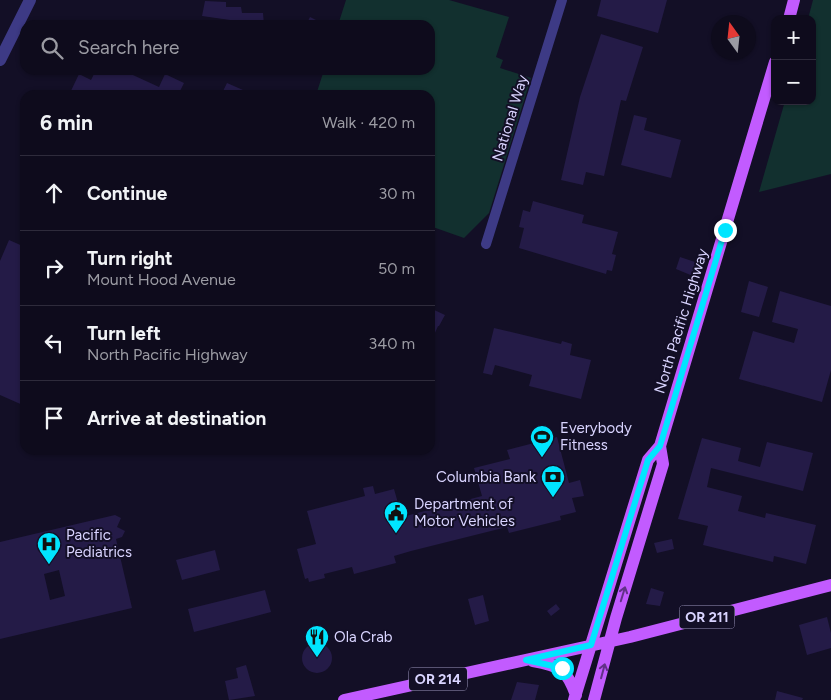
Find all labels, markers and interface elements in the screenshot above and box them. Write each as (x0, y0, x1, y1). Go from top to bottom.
north arrow (711, 15, 756, 60)
map controls (771, 15, 816, 105)
button: + (771, 15, 816, 60)
search box (20, 20, 435, 75)
icon: search (38, 34, 66, 62)
text: Search here (78, 36, 180, 59)
button: − (771, 60, 816, 105)
street label: National Way (488, 73, 532, 163)
text: 6 min (40, 110, 93, 135)
text: Walk · 420 m (322, 113, 415, 132)
icon: ahead (40, 179, 68, 207)
text: Continue (87, 182, 167, 205)
text: 30 m (378, 184, 415, 203)
route end (714, 219, 737, 242)
street label: North Pacific Highway (650, 246, 712, 396)
text: Turn right (87, 247, 173, 270)
icon: right (40, 254, 68, 282)
text: 50 m (378, 259, 415, 278)
text: Mount Hood Avenue (87, 270, 236, 289)
text: Turn left (87, 322, 161, 345)
icon: left (40, 329, 68, 357)
text: 340 m (369, 334, 415, 353)
text: North Pacific Highway (87, 345, 248, 364)
icon: arrive (40, 404, 68, 432)
text: Arrive at destination (87, 407, 266, 430)
place label: Everybody Fitness (560, 419, 632, 454)
sports icon: Everybody Fitness (529, 424, 555, 458)
bank icon: Columbia Bank (540, 464, 566, 498)
place label: Columbia Bank (436, 468, 537, 486)
place label: Department of Motor Vehicles (414, 495, 515, 530)
public building icon: Department of Motor Vehicles (383, 500, 409, 534)
place label: Pacific Pediatrics (66, 526, 132, 561)
hospital icon: Pacific Pediatrics (36, 531, 62, 565)
one-way arrow (618, 586, 628, 602)
road number: OR 211 (680, 606, 734, 628)
restaurant icon: Ola Crab (304, 624, 330, 658)
place label: Ola Crab (334, 628, 393, 646)
route start (551, 657, 574, 680)
one-way arrow (598, 663, 608, 679)
road number: OR 214 (409, 668, 467, 691)

